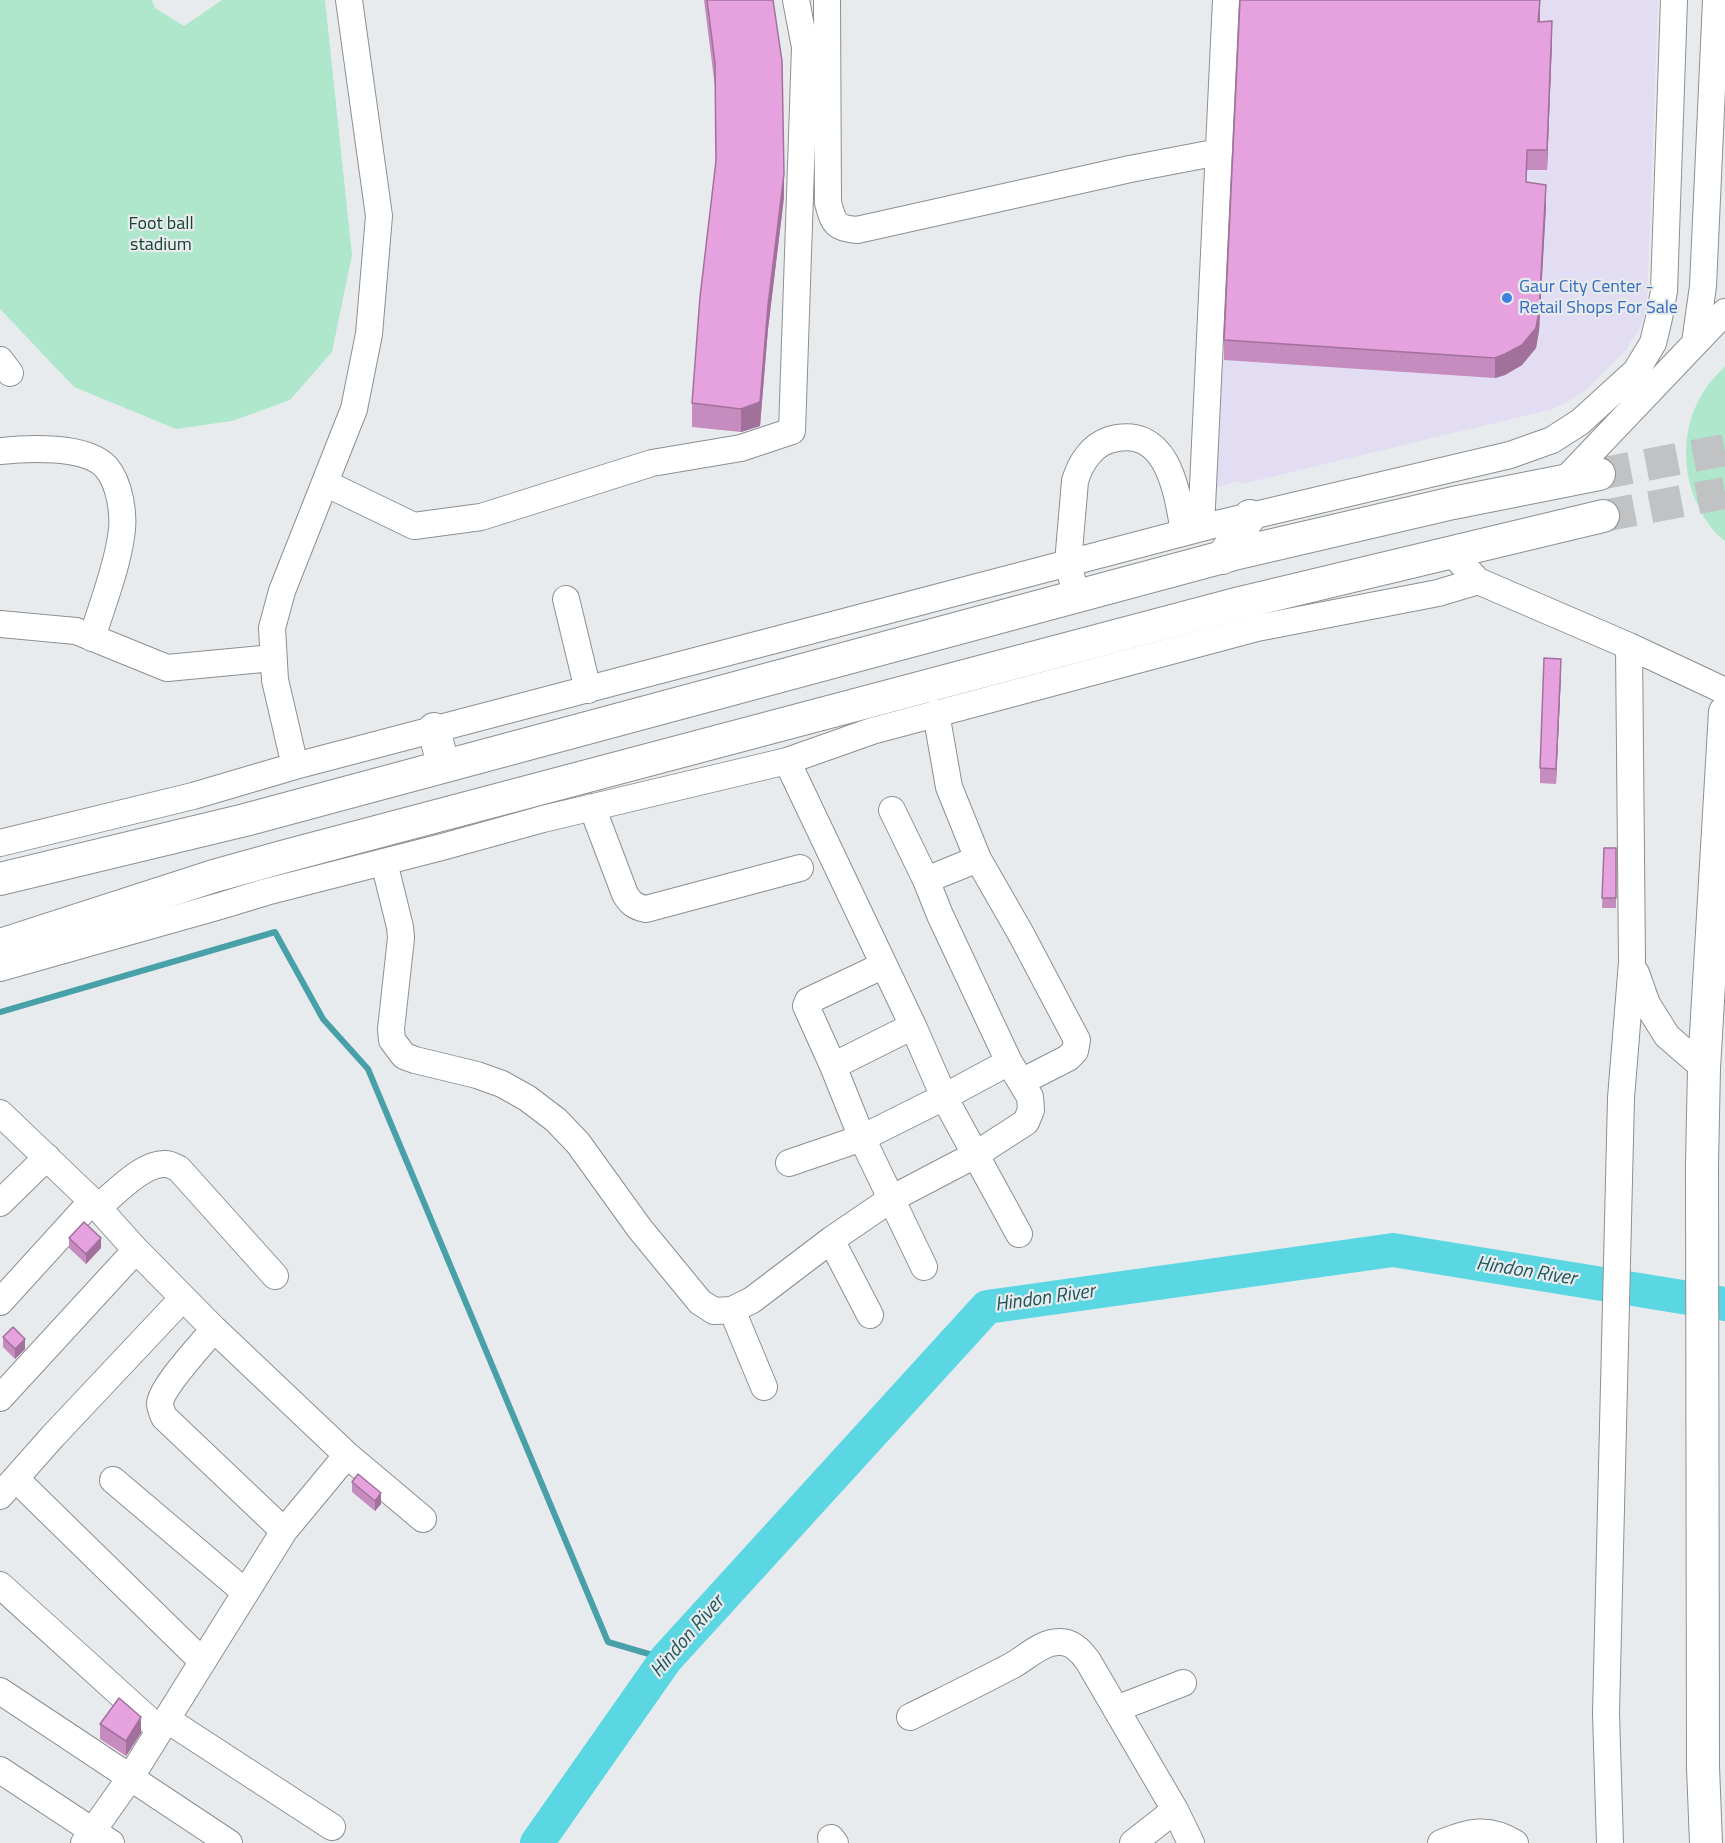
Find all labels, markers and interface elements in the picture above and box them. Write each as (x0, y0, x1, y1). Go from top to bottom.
park label: Foot ball stadium (128, 214, 194, 256)
place label: Gaur City Center - Retail Shops For Sale (1519, 277, 1678, 320)
marker: Gaur City Center - Retail Shops For Sale (1500, 291, 1514, 305)
water label: Hindon River (1474, 1252, 1578, 1292)
water label: Hindon River (994, 1280, 1096, 1318)
water label: Hindon River (646, 1591, 730, 1683)

